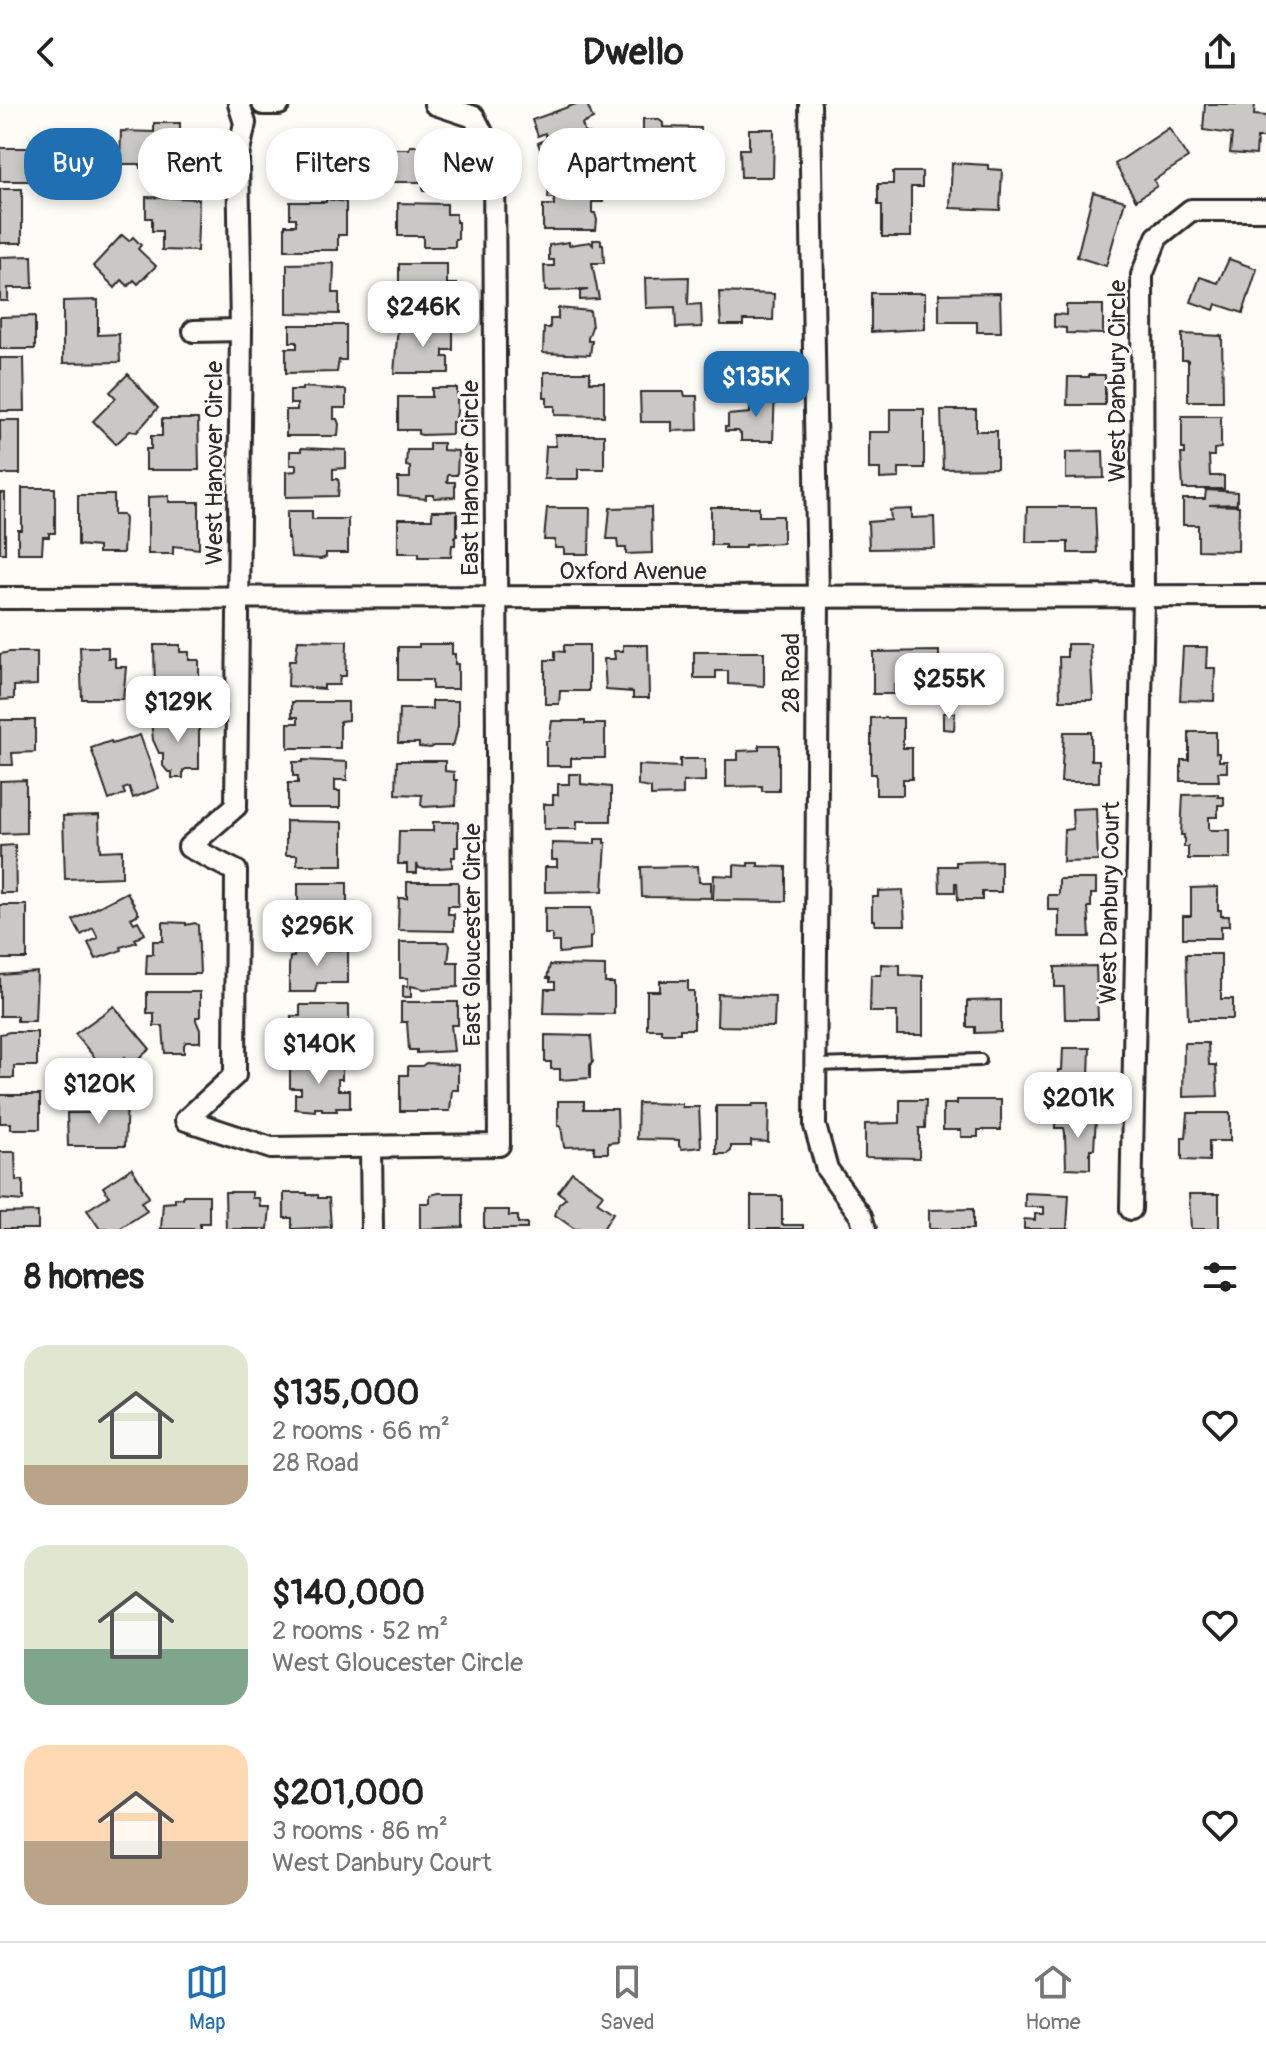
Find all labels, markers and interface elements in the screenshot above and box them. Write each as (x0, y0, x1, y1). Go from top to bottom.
icon: back (24, 30, 68, 74)
text: Dwello (582, 30, 684, 75)
icon: share (1198, 30, 1242, 74)
chip: Buy (24, 128, 122, 200)
chip: Rent (138, 128, 250, 200)
chip: Filters (266, 128, 398, 200)
chip: New (414, 128, 522, 200)
chip: Apartment (538, 128, 725, 200)
street label: West Danbury Circle (1103, 280, 1132, 482)
pin: $246K (367, 281, 479, 349)
text: $246K (386, 291, 460, 323)
pin: $135K (700, 351, 812, 419)
street label: West Hanover Circle (200, 361, 229, 565)
text: $135K (722, 361, 790, 393)
street label: East Hanover Circle (456, 380, 485, 576)
street label: Oxford Avenue (559, 557, 707, 586)
street label: 28 Road (777, 633, 806, 713)
pin: $255K (893, 653, 1005, 721)
text: $255K (913, 663, 985, 695)
pin: $129K (122, 676, 234, 744)
text: $129K (144, 686, 212, 718)
street label: West Danbury Court (1094, 801, 1126, 1005)
street label: East Gloucester Circle (458, 823, 487, 1047)
pin: $296K (261, 900, 373, 968)
text: $296K (281, 910, 353, 942)
pin: $140K (263, 1018, 375, 1086)
text: $140K (283, 1028, 355, 1060)
pin: $120K (43, 1058, 155, 1126)
text: $120K (63, 1068, 135, 1100)
pin: $201K (1022, 1072, 1134, 1140)
text: $201K (1042, 1082, 1114, 1114)
icon: filters (1198, 1255, 1242, 1299)
text: 8 homes (24, 1256, 144, 1299)
text: $135,000 (272, 1372, 419, 1415)
icon: home (88, 1377, 184, 1473)
icon: heart (1198, 1403, 1242, 1447)
text: 2 rooms · 66 m² (272, 1415, 450, 1447)
text: 28 Road (272, 1447, 359, 1479)
text: $140,000 (272, 1572, 425, 1615)
icon: home (88, 1577, 184, 1673)
icon: heart (1198, 1603, 1242, 1647)
text: 2 rooms · 52 m² (272, 1615, 448, 1647)
text: West Gloucester Circle (272, 1647, 523, 1679)
text: $201,000 (272, 1772, 424, 1815)
icon: home (88, 1777, 184, 1873)
icon: heart (1198, 1803, 1242, 1847)
text: 3 rooms · 86 m² (272, 1815, 448, 1847)
text: West Danbury Court (272, 1847, 492, 1879)
tab: Map (185, 1960, 229, 2036)
tab: Saved (600, 1960, 655, 2036)
tab: Home (1025, 1960, 1081, 2036)

